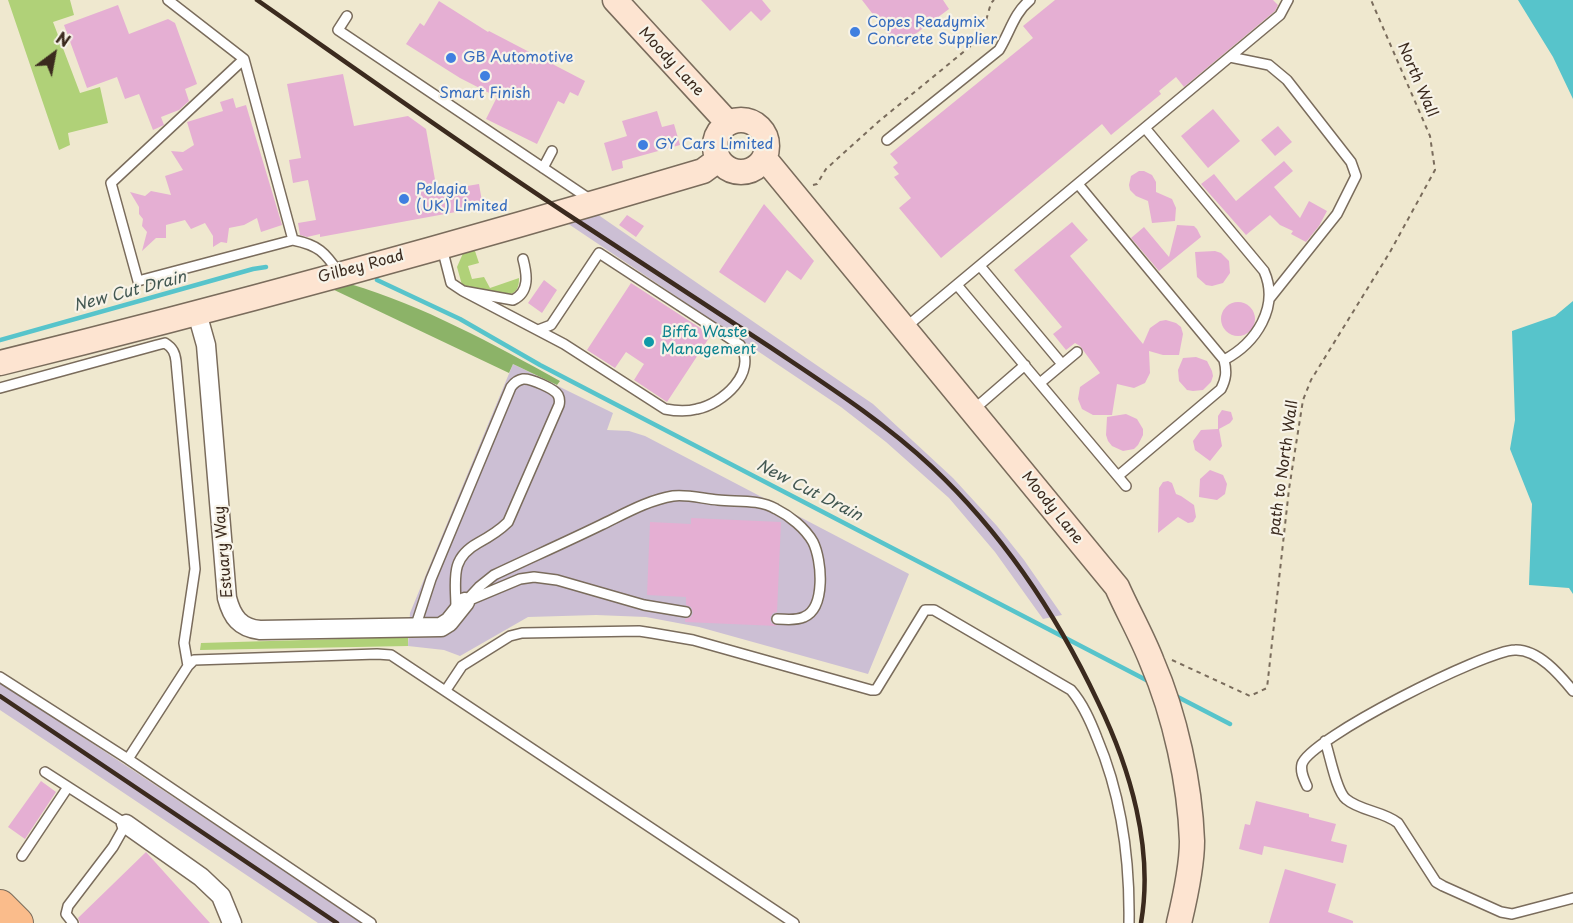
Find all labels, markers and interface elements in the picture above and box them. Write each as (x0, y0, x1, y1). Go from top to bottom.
place label: Copes Readymix Concrete Supplier (867, 14, 997, 49)
north arrow (24, 24, 84, 84)
street label: Moody Lane (634, 24, 708, 100)
text: N (52, 25, 75, 52)
marker: Copes Readymix Concrete Supplier (848, 25, 862, 39)
street label: North Wall (1393, 40, 1441, 120)
place label: GB Automotive (463, 49, 573, 67)
marker: GB Automotive (444, 51, 458, 65)
marker: Smart Finish (478, 69, 492, 83)
place label: Smart Finish (439, 85, 531, 103)
place label: GY Cars Limited (655, 136, 773, 154)
marker: GY Cars Limited (636, 138, 650, 152)
place label: Pelagia (UK) Limited (416, 181, 508, 216)
marker: Pelagia (UK) Limited (397, 192, 411, 206)
street label: Gilbey Road (316, 247, 406, 287)
water label: New Cut Drain (72, 268, 188, 316)
place label: Biffa Waste Management (661, 324, 756, 359)
marker: Biffa Waste Management (642, 335, 656, 349)
street label: path to North Wall (1266, 399, 1302, 537)
water label: New Cut Drain (753, 456, 865, 526)
street label: Moody Lane (1017, 468, 1087, 548)
street label: Estuary Way (211, 505, 237, 599)

